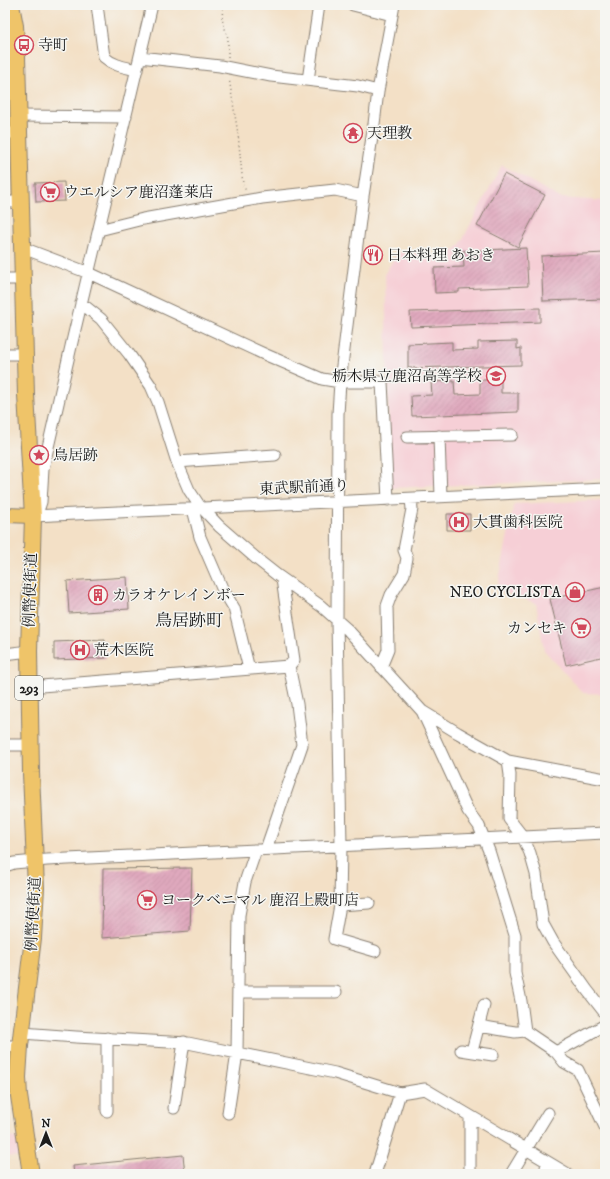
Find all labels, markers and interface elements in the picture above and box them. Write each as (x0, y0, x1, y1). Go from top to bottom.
bus stop icon: 寺町 (13, 34, 35, 56)
place label: 寺町 (38, 36, 68, 55)
temple icon: 天理教 (342, 122, 364, 144)
place label: 天理教 (367, 124, 412, 143)
supermarket icon: ウエルシア鹿沼蓬莱店 (39, 181, 61, 203)
place label: ウエルシア鹿沼蓬莱店 (64, 183, 214, 202)
restaurant icon: 日本料理 あおき (362, 244, 384, 266)
place label: 日本料理 あおき (387, 246, 495, 265)
school or university icon: 栃木県立鹿沼高等学校 (485, 365, 507, 387)
place label: 栃木県立鹿沼高等学校 (332, 367, 482, 386)
place icon: 鳥居跡 (28, 444, 50, 466)
place label: 鳥居跡 (53, 446, 98, 465)
street label: 東武駅前通り (259, 476, 349, 499)
hospital icon: 大貫歯科医院 (448, 511, 470, 533)
place label: 大貫歯科医院 (473, 513, 563, 532)
street label: 例幣使街道 (20, 552, 41, 628)
shop icon: NEO CYCLISTA (564, 581, 586, 603)
place label: NEO CYCLISTA (450, 583, 561, 602)
building icon: カラオケレインボー (87, 584, 109, 606)
place label: カラオケレインボー (112, 586, 246, 605)
district label: 鳥居跡町 (155, 610, 223, 632)
supermarket icon: カンセキ (570, 617, 592, 639)
place label: カンセキ (507, 619, 567, 638)
hospital icon: 荒木医院 (69, 639, 91, 661)
place label: 荒木医院 (94, 641, 154, 660)
road number: 293 (15, 676, 43, 700)
street label: 例幣使街道 (22, 876, 45, 952)
supermarket icon: ヨークベニマル 鹿沼上殿町店 (136, 889, 158, 911)
place label: ヨークベニマル 鹿沼上殿町店 (161, 891, 359, 910)
north arrow (26, 1113, 66, 1153)
text: N (41, 1117, 51, 1131)

